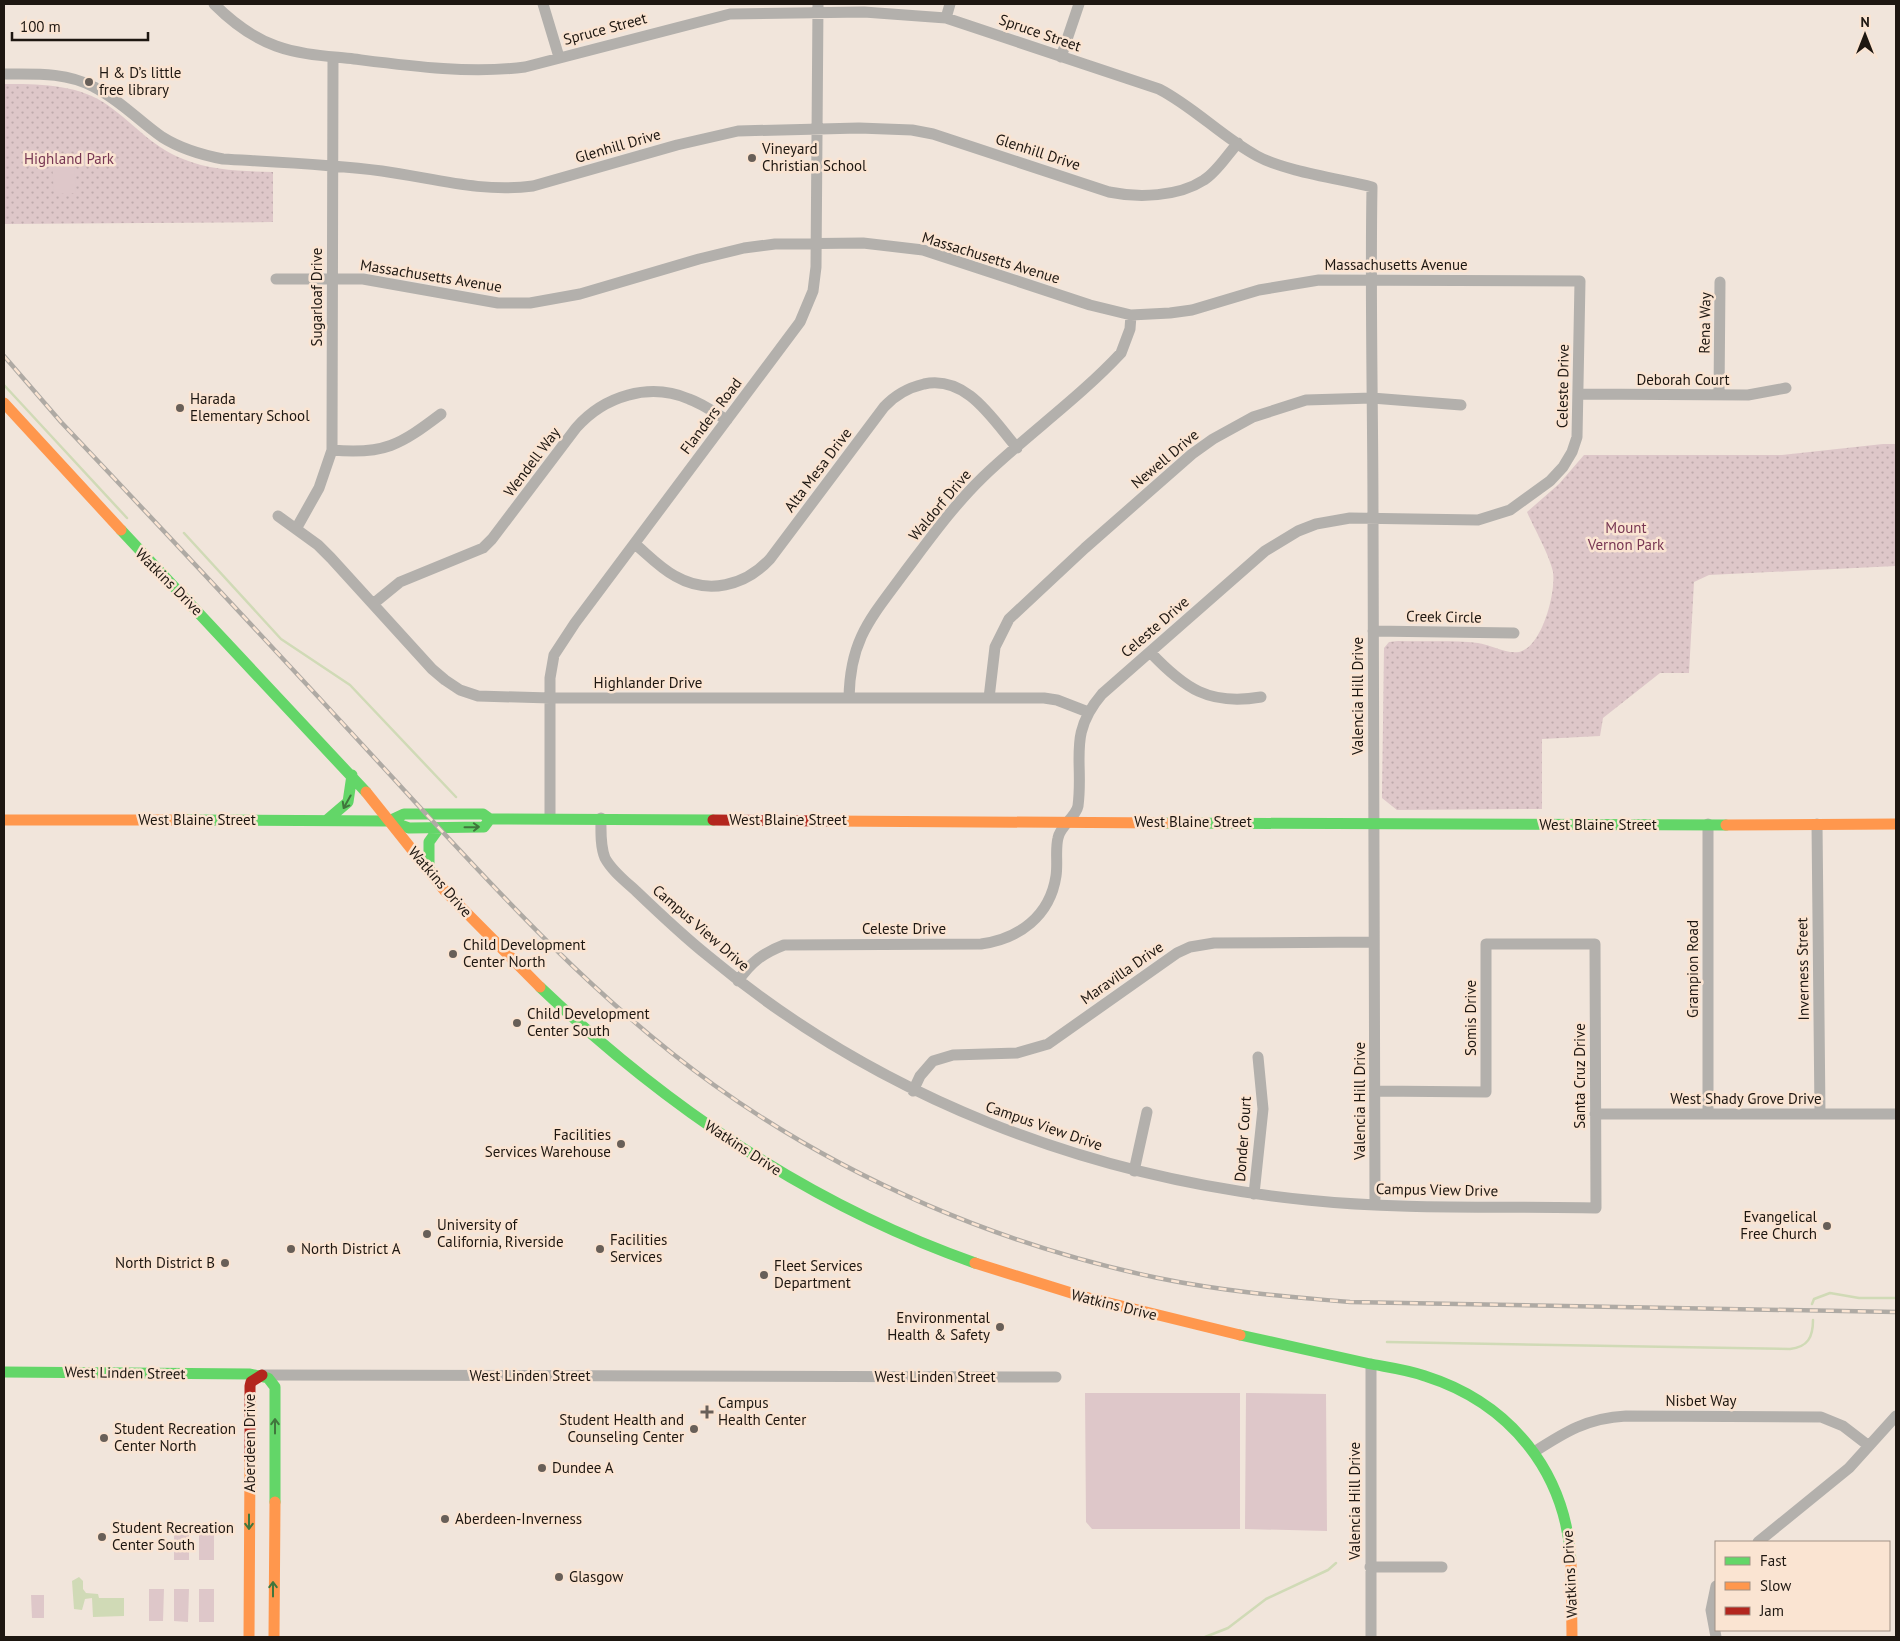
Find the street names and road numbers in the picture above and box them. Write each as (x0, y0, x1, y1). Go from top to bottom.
street label: Spruce Street (561, 8, 649, 49)
street label: Spruce Street (997, 10, 1084, 55)
street label: Glenhill Drive (573, 124, 663, 167)
street label: Glenhill Drive (993, 129, 1083, 174)
street label: Massachusetts Avenue (920, 227, 1062, 288)
street label: Sugarloaf Drive (307, 248, 326, 346)
street label: Massachusetts Avenue (359, 255, 503, 296)
street label: Massachusetts Avenue (1324, 255, 1468, 274)
street label: Rena Way (1694, 292, 1715, 354)
street label: Celeste Drive (1552, 344, 1573, 428)
street label: Deborah Court (1636, 370, 1730, 389)
street label: Flanders Road (676, 374, 745, 458)
street label: Wendell Way (499, 423, 564, 500)
street label: Alta Mesa Drive (780, 424, 855, 516)
street label: Newell Drive (1127, 425, 1202, 492)
street label: Waldorf Drive (904, 465, 975, 544)
street label: Watkins Drive (132, 544, 207, 619)
street label: Celeste Drive (1117, 592, 1193, 661)
street label: Creek Circle (1406, 606, 1482, 627)
street label: Valencia Hill Drive (1348, 637, 1367, 756)
street label: Highlander Drive (594, 673, 702, 692)
street label: West Blaine Street (138, 810, 256, 829)
street label: West Blaine Street (729, 810, 847, 829)
street label: West Blaine Street (1134, 812, 1252, 831)
street label: West Blaine Street (1539, 815, 1657, 834)
street label: Watkins Drive (404, 842, 476, 921)
street label: Campus View Drive (649, 880, 754, 975)
street label: Inverness Street (1792, 917, 1813, 1021)
street label: Celeste Drive (862, 919, 946, 938)
street label: Grampion Road (1683, 920, 1702, 1018)
street label: Maravilla Drive (1077, 937, 1167, 1008)
street label: Somis Drive (1461, 980, 1480, 1056)
street label: Santa Cruz Drive (1570, 1023, 1589, 1129)
street label: Valencia Hill Drive (1350, 1042, 1369, 1161)
street label: West Shady Grove Drive (1670, 1089, 1822, 1108)
street label: Donder Court (1230, 1096, 1255, 1182)
street label: Campus View Drive (983, 1097, 1105, 1154)
street label: Watkins Drive (701, 1116, 785, 1179)
street label: Campus View Drive (1376, 1179, 1498, 1200)
street label: Watkins Drive (1069, 1285, 1159, 1324)
street label: West Linden Street (64, 1362, 186, 1383)
street label: West Linden Street (469, 1366, 591, 1385)
street label: West Linden Street (874, 1367, 996, 1386)
street label: Nisbet Way (1665, 1391, 1737, 1410)
street label: Aberdeen Drive (240, 1394, 259, 1492)
street label: Valencia Hill Drive (1345, 1442, 1364, 1561)
street label: Watkins Drive (1558, 1530, 1581, 1618)

